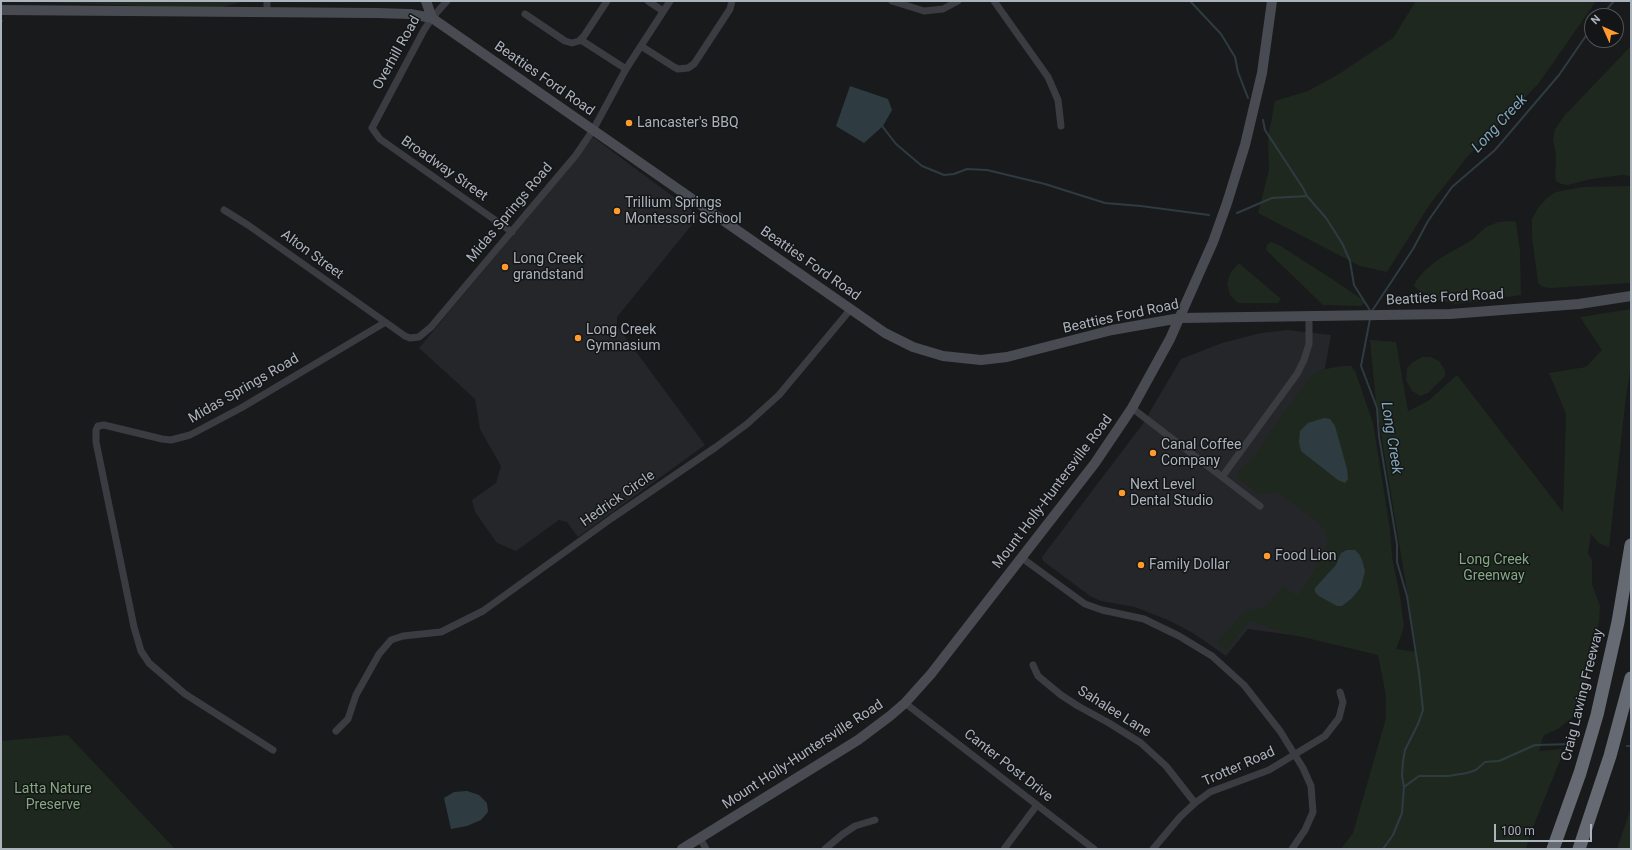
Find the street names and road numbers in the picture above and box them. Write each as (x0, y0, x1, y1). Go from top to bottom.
street label: Overhill Road (370, 13, 424, 93)
street label: Beatties Ford Road (491, 38, 597, 120)
street label: Broadway Street (397, 133, 491, 205)
street label: Midas Springs Road (464, 160, 556, 266)
street label: Beatties Ford Road (757, 223, 863, 305)
street label: Alton Street (277, 227, 347, 283)
street label: Beatties Ford Road (1386, 287, 1504, 309)
street label: Beatties Ford Road (1061, 297, 1181, 337)
street label: Midas Springs Road (186, 351, 302, 427)
street label: Mount Holly-Huntersville Road (990, 412, 1116, 572)
street label: Hedrick Circle (578, 467, 658, 531)
street label: Craig Lawing Freeway (1558, 627, 1608, 763)
street label: Sahalee Lane (1074, 683, 1154, 741)
street label: Mount Holly-Huntersville Road (719, 697, 887, 813)
street label: Canter Post Drive (960, 726, 1056, 806)
street label: Trotter Road (1200, 744, 1278, 790)

